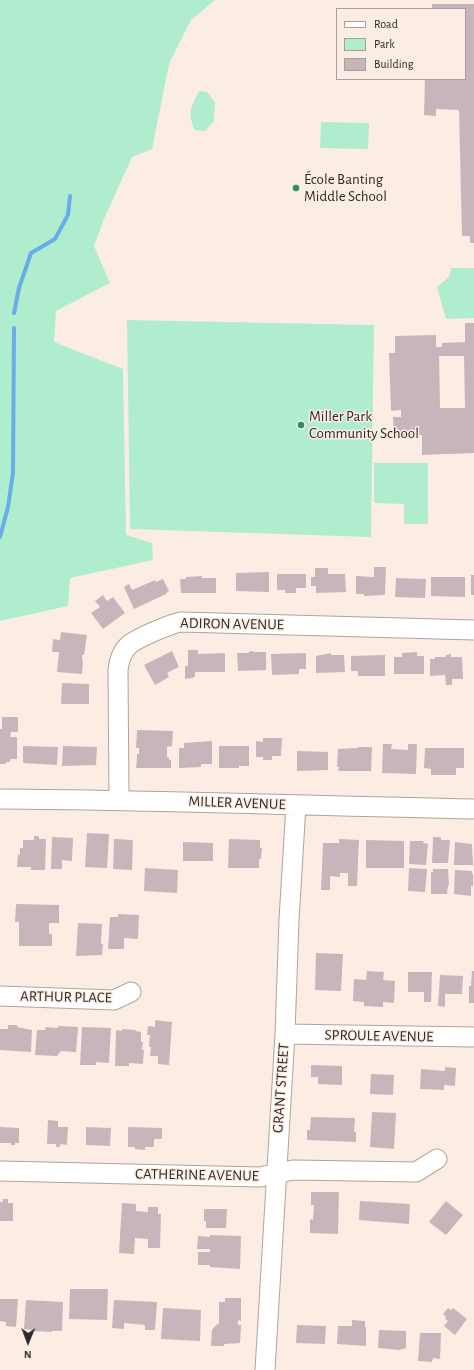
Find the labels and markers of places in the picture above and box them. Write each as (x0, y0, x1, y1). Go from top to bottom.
place label: École Banting Middle School (304, 170, 387, 205)
marker: École Banting Middle School (291, 183, 301, 193)
place label: Miller Park Community School (309, 407, 419, 442)
marker: Miller Park Community School (296, 420, 306, 430)

